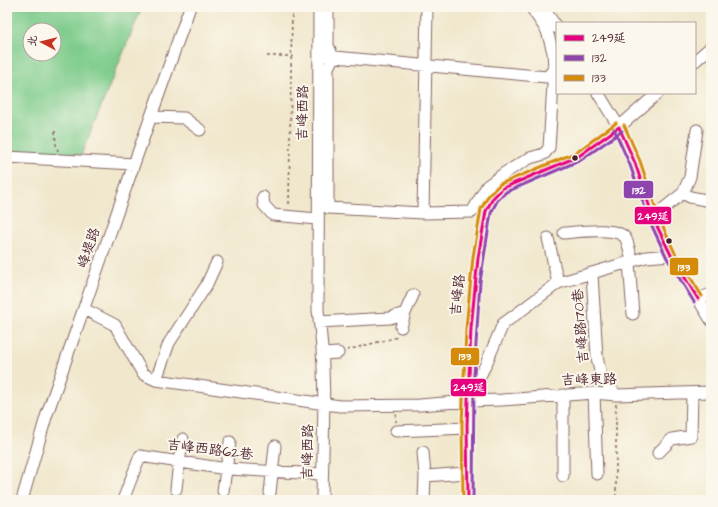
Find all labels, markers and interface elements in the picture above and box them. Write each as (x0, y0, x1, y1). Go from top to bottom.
north arrow (22, 22, 62, 62)
legend (556, 22, 696, 94)
text: 249延 (592, 30, 626, 47)
text: 北 (24, 34, 41, 47)
text: 132 (592, 50, 607, 67)
text: 133 (592, 70, 606, 87)
street label: 吉峰西路 (293, 85, 313, 141)
unlabelled marker (570, 153, 580, 163)
line badge: 132 (623, 180, 654, 199)
text: 132 (632, 183, 646, 198)
line badge: 249延 (634, 206, 672, 225)
text: 249延 (636, 209, 669, 224)
street label: 峰堤路 (73, 225, 105, 271)
unlabelled marker (664, 236, 674, 246)
line badge: 133 (669, 257, 699, 276)
text: 133 (678, 260, 691, 275)
street label: 吉峰路 (446, 273, 470, 317)
street label: 吉峰路170巷 (568, 287, 594, 364)
line badge: 133 (450, 347, 480, 366)
text: 133 (459, 349, 472, 364)
street label: 吉峰東路 (561, 370, 617, 390)
line badge: 249延 (450, 378, 487, 397)
text: 249延 (452, 380, 485, 395)
street label: 吉峰西路 (298, 424, 318, 480)
street label: 吉峰西路62巷 (166, 435, 255, 465)

